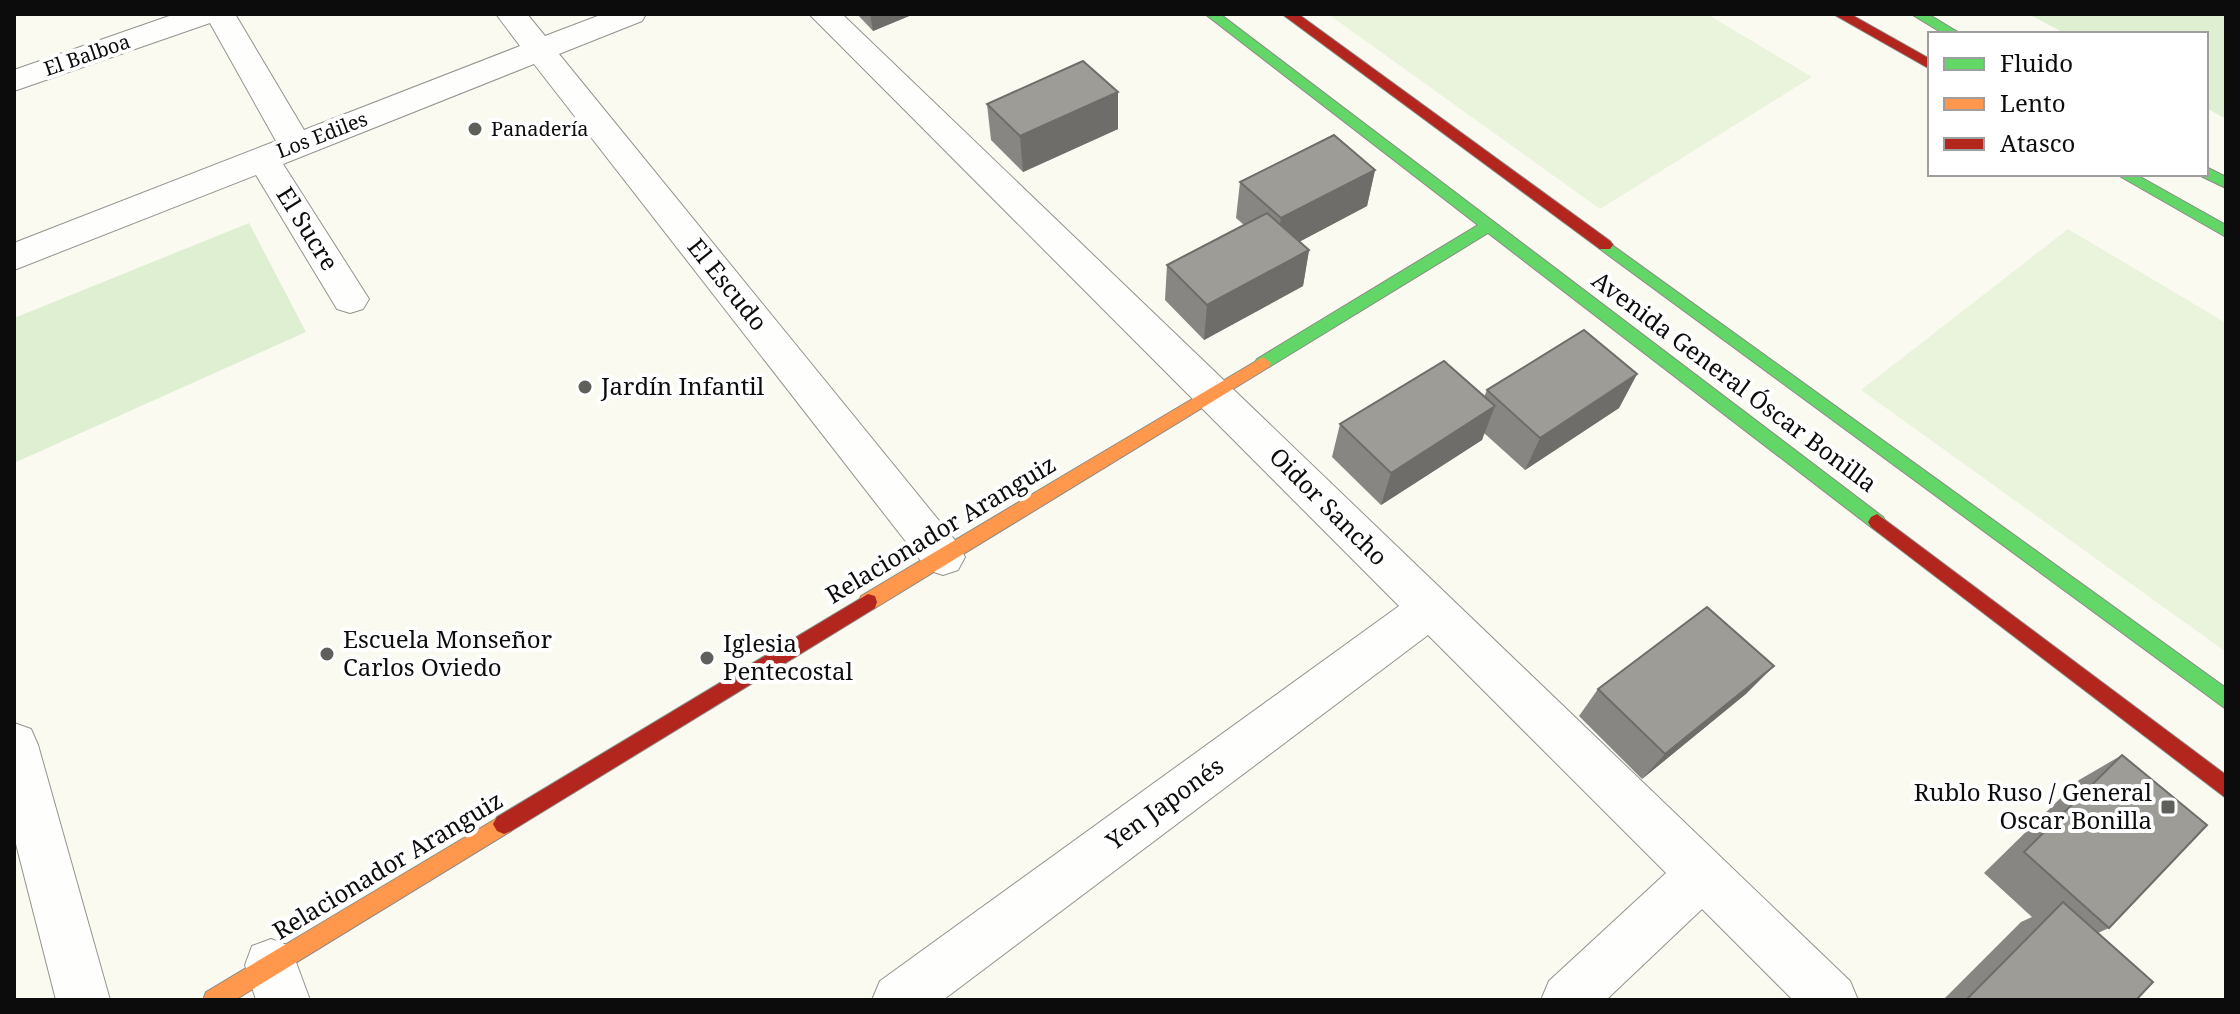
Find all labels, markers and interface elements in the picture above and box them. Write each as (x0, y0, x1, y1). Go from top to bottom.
street label: El Balboa (40, 27, 134, 82)
legend (1928, 32, 2208, 176)
text: Fluido (2000, 46, 2073, 79)
text: Lento (2000, 86, 2066, 119)
street label: Los Ediles (273, 105, 371, 164)
place label: Panadería (491, 115, 589, 142)
marker: Panadería (466, 120, 484, 138)
text: Atasco (2000, 126, 2075, 159)
street label: El Sucre (270, 180, 347, 276)
street label: El Escudo (681, 231, 776, 337)
street label: Avenida General Óscar Bonilla (1586, 263, 1884, 499)
place label: Jardín Infantil (600, 369, 765, 402)
marker: Jardín Infantil (576, 378, 594, 396)
street label: Oidor Sancho (1263, 440, 1395, 572)
street label: Relacionador Aranguiz (819, 447, 1061, 611)
place label: Escuela Monseñor Carlos Oviedo (343, 622, 552, 683)
place label: Iglesia Pentecostal (723, 626, 854, 687)
marker: Escuela Monseñor Carlos Oviedo (318, 645, 336, 663)
marker: Iglesia Pentecostal (698, 649, 716, 667)
street label: Yen Japonés (1098, 749, 1230, 857)
place label: Rublo Ruso / General Oscar Bonilla (1914, 775, 2153, 836)
street label: Relacionador Aranguiz (266, 783, 508, 947)
marker: Rublo Ruso / General Oscar Bonilla (2159, 798, 2177, 816)

